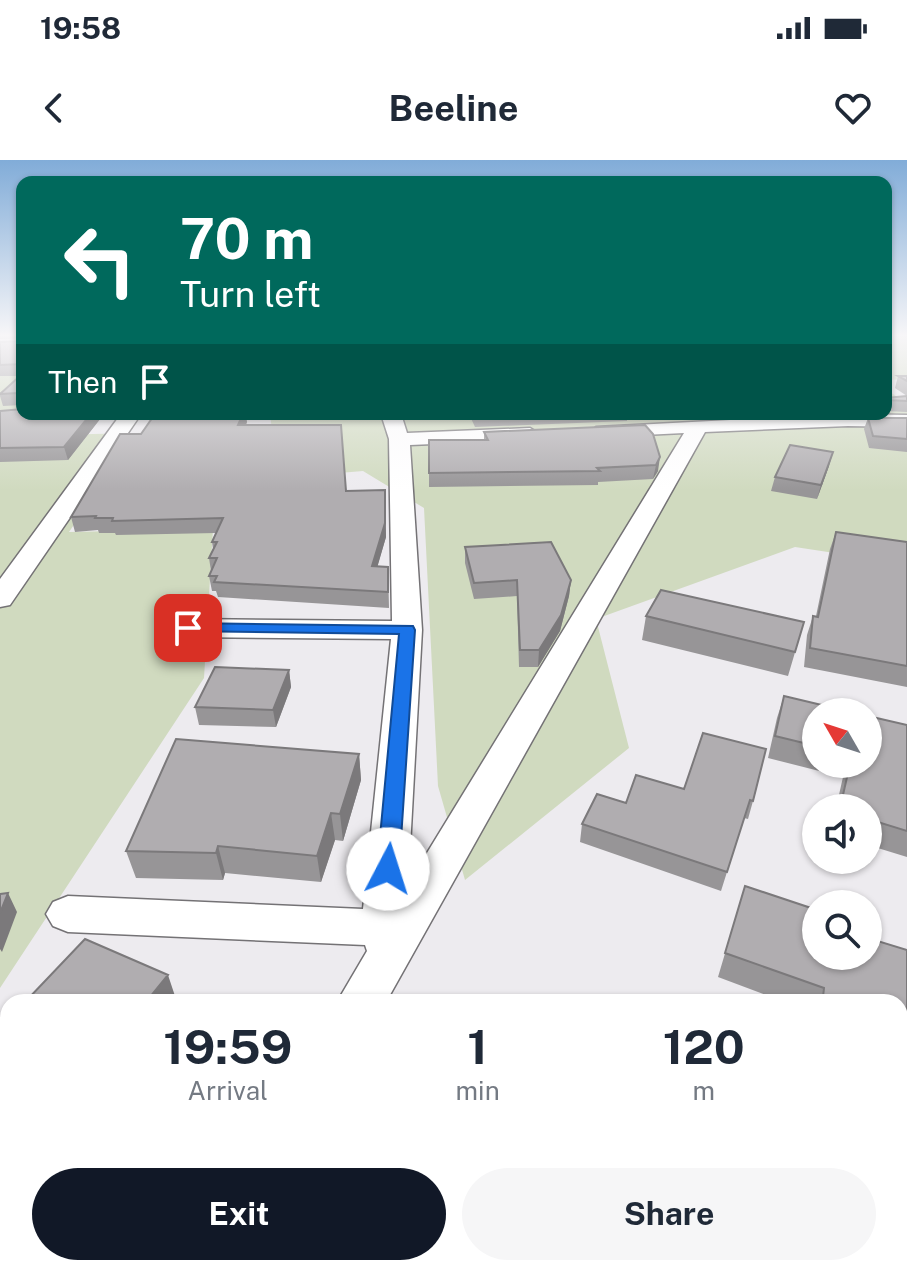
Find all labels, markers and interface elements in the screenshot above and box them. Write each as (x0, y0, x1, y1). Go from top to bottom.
text: 19:58 (40, 10, 121, 46)
icon: back (32, 86, 76, 130)
icon: heart (831, 86, 875, 130)
text: Beeline (389, 87, 518, 129)
text: 70 m (180, 206, 313, 272)
icon: left (48, 208, 152, 312)
text: Turn left (180, 273, 321, 315)
icon: arrive (133, 360, 177, 404)
text: Then (48, 364, 117, 400)
pin (154, 594, 222, 662)
icon: arrive (166, 606, 210, 650)
north arrow (802, 698, 882, 778)
map controls (802, 698, 882, 970)
button: sound (802, 794, 882, 874)
position arrow (346, 827, 430, 911)
button: search (802, 890, 882, 970)
text: 19:59 (163, 1018, 292, 1075)
text: 1 (467, 1018, 488, 1075)
text: 120 (663, 1018, 745, 1075)
text: Arrival (188, 1075, 268, 1106)
text: min (456, 1075, 500, 1106)
text: m (693, 1075, 715, 1106)
button: Exit (32, 1168, 446, 1260)
button: Share (462, 1168, 876, 1260)

